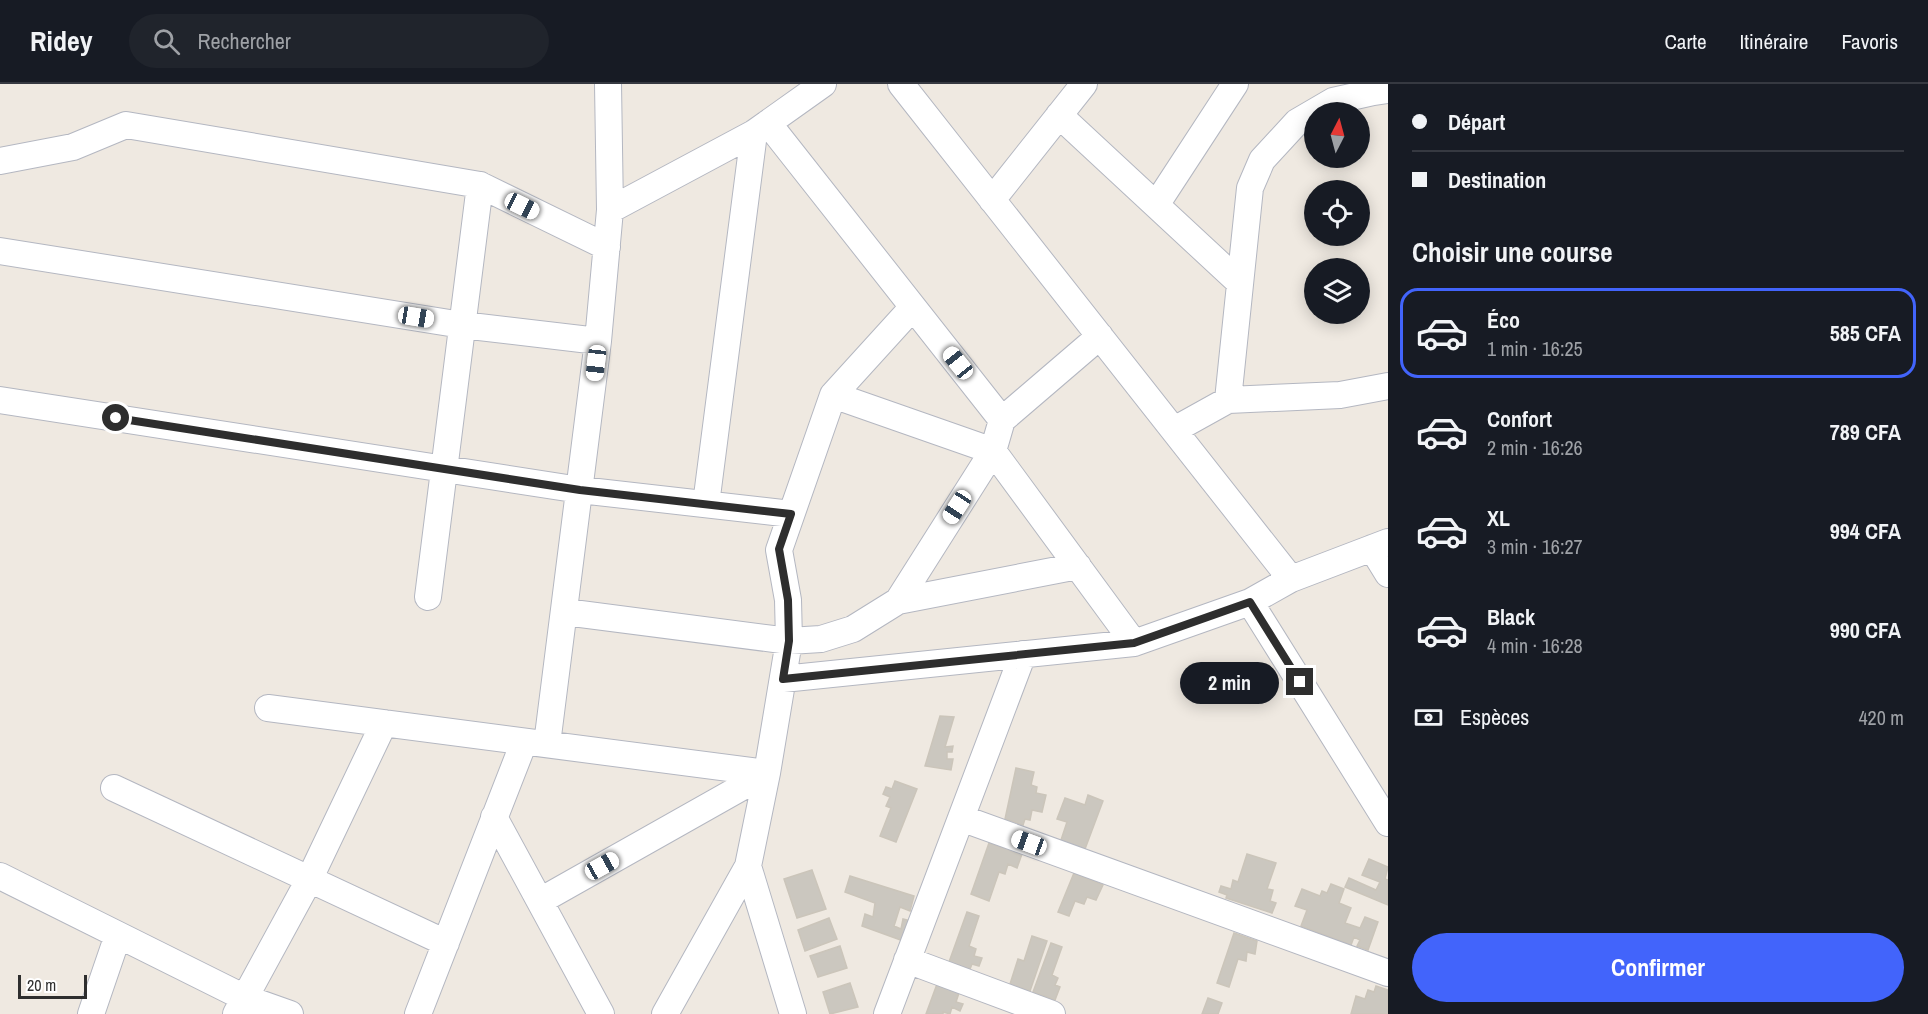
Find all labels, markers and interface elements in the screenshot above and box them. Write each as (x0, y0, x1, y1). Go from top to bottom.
search box (129, 14, 549, 68)
text: Ridey (30, 22, 93, 60)
icon: search (150, 25, 183, 58)
text: Rechercher (198, 26, 291, 56)
text: Carte (1664, 27, 1707, 56)
text: Itinéraire (1740, 27, 1808, 56)
text: Favoris (1841, 27, 1898, 56)
north arrow (1304, 102, 1370, 168)
map controls (1304, 102, 1370, 324)
text: Départ (1448, 107, 1505, 137)
text: Destination (1448, 165, 1546, 195)
button: locate (1304, 180, 1370, 246)
car (502, 190, 542, 222)
text: Choisir une course (1412, 234, 1613, 270)
button: layers (1304, 258, 1370, 324)
car (397, 305, 435, 329)
text: Éco (1487, 305, 1520, 335)
icon: car (1415, 306, 1469, 360)
text: 585 CFA (1830, 318, 1901, 348)
text: 1 min · 16:25 (1487, 335, 1583, 362)
car (940, 343, 976, 383)
car (585, 344, 607, 382)
route start (102, 404, 129, 431)
text: Confort (1487, 404, 1552, 434)
icon: car (1415, 405, 1469, 459)
text: 789 CFA (1830, 417, 1901, 447)
text: 2 min · 16:26 (1487, 434, 1583, 461)
car (940, 487, 974, 527)
text: XL (1487, 503, 1510, 533)
icon: car (1415, 504, 1469, 558)
text: 994 CFA (1830, 516, 1901, 546)
text: 3 min · 16:27 (1487, 533, 1583, 560)
text: Black (1487, 602, 1535, 632)
icon: car (1415, 603, 1469, 657)
text: 990 CFA (1830, 615, 1901, 645)
text: 4 min · 16:28 (1487, 632, 1583, 659)
callout: 2 min (1180, 661, 1279, 703)
route end (1286, 668, 1313, 695)
text: 2 min (1208, 669, 1251, 696)
icon: cash (1412, 701, 1445, 734)
text: Espèces (1460, 702, 1529, 732)
text: 420 m (1858, 704, 1904, 731)
car (1009, 828, 1049, 858)
car (582, 849, 622, 883)
button: Confirmer (1412, 933, 1904, 1002)
scale bar (18, 972, 87, 1000)
text: 20 m (27, 974, 56, 996)

